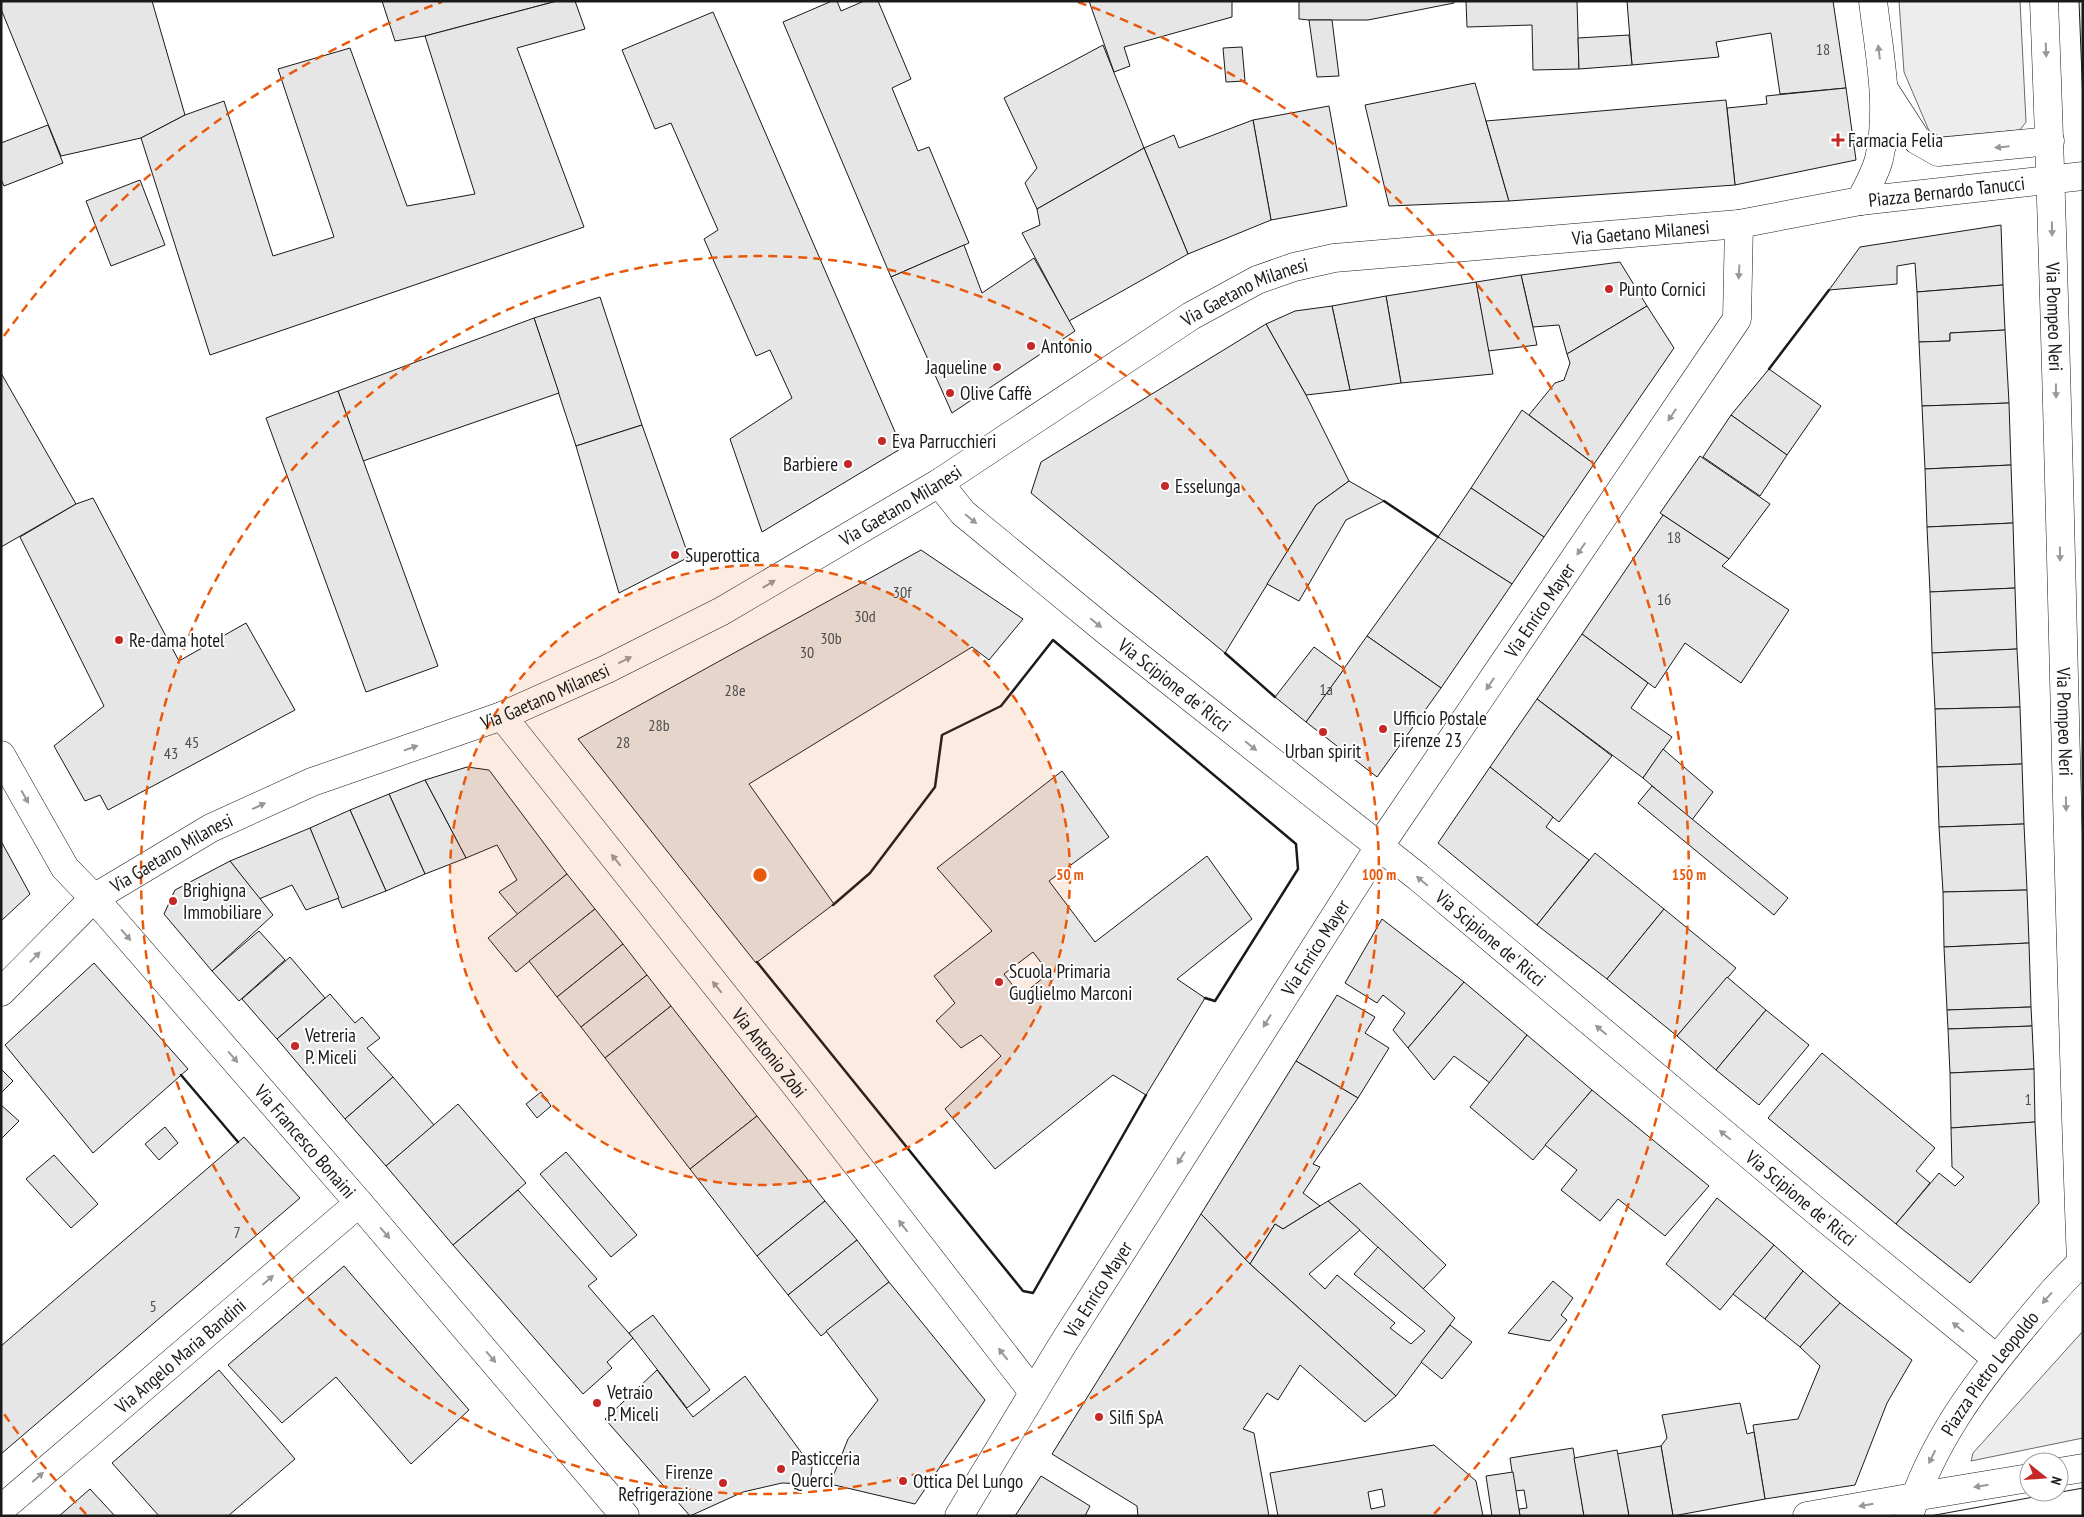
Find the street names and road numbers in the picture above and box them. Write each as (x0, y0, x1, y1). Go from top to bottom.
street label: Piazza Bernardo Tanucci (1867, 171, 2026, 212)
street label: Via Gaetano Milanesi (1570, 215, 1710, 250)
street label: Via Gaetano Milanesi (1175, 252, 1310, 332)
street label: Via Pompeo Neri (2041, 261, 2068, 372)
street label: Via Gaetano Milanesi (834, 459, 966, 551)
street label: Via Enrico Mayer (1498, 558, 1581, 663)
street label: Via Scipione de' Ricci (1113, 632, 1236, 737)
street label: Via Gaetano Milanesi (477, 658, 613, 735)
street label: Via Pompeo Neri (2052, 666, 2078, 776)
street label: Via Gaetano Milanesi (105, 808, 236, 898)
street label: Via Scipione de' Ricci (1430, 884, 1551, 991)
street label: Via Enrico Mayer (1275, 894, 1355, 1001)
street label: Via Antonio Zobi (726, 1002, 812, 1102)
street label: Via Francesco Bonaini (249, 1079, 361, 1203)
street label: Via Scipione de' Ricci (1740, 1144, 1861, 1251)
street label: Via Enrico Mayer (1058, 1236, 1138, 1342)
street label: Via Angelo Maria Bandini (109, 1293, 251, 1419)
street label: Piazza Pietro Leopoldo (1935, 1306, 2044, 1440)

